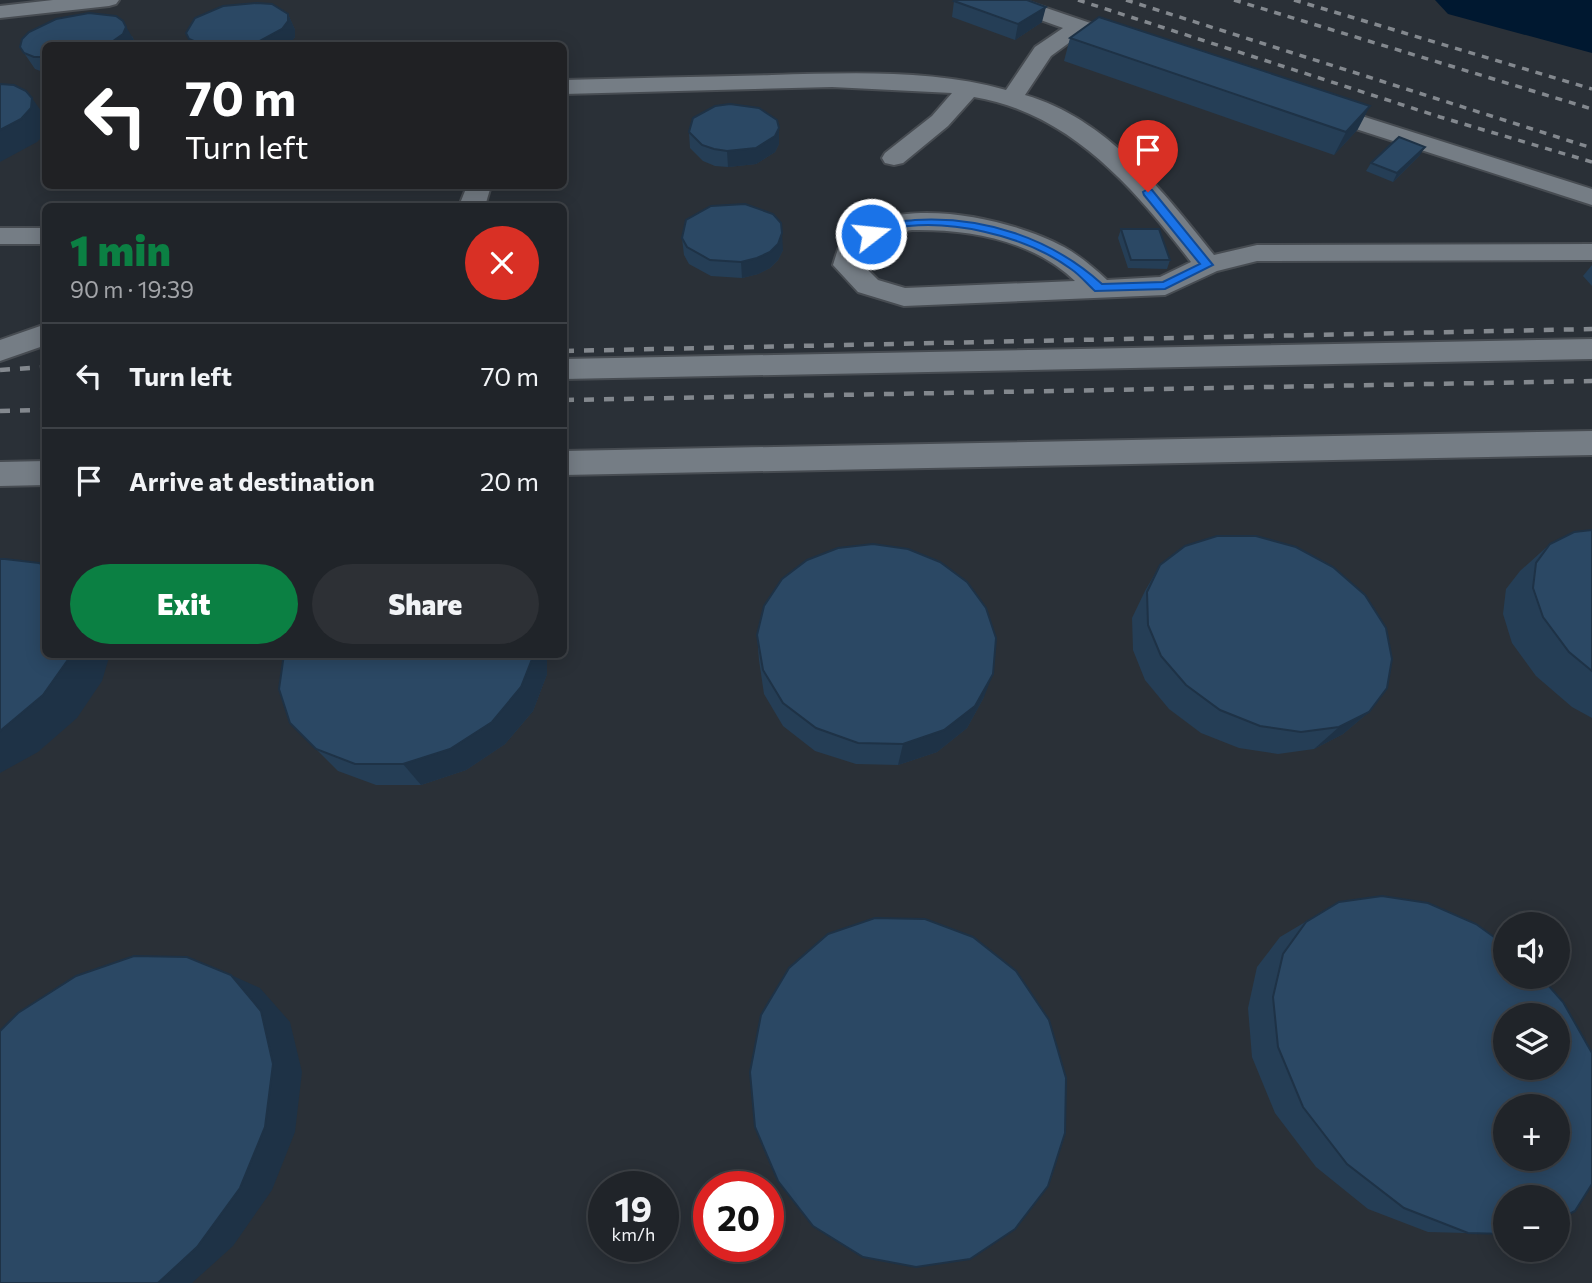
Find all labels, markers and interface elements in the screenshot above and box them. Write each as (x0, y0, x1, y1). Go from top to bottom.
text: 70 m (185, 66, 296, 126)
icon: left (70, 70, 161, 161)
pin (1118, 120, 1178, 192)
text: Turn left (185, 126, 309, 166)
icon: arrive (1129, 131, 1167, 169)
position arrow (834, 197, 908, 271)
text: 1 min (70, 223, 171, 275)
button: close (465, 226, 539, 300)
text: 90 m · 19:39 (70, 275, 194, 303)
icon: left (70, 357, 108, 395)
text: Turn left (129, 360, 232, 391)
text: 70 m (481, 360, 539, 391)
icon: arrive (70, 462, 108, 500)
text: Arrive at destination (129, 465, 375, 496)
text: 20 m (480, 465, 539, 496)
button: Exit (70, 564, 298, 644)
button: Share (312, 564, 539, 644)
map controls (1493, 912, 1570, 1262)
button: sound (1493, 912, 1570, 989)
button: layers (1493, 1003, 1570, 1080)
button: + (1493, 1094, 1570, 1171)
speed limit sign: 20 (693, 1171, 784, 1262)
button: − (1493, 1185, 1570, 1262)
text: 19 (615, 1186, 652, 1229)
text: km/h (612, 1223, 655, 1245)

